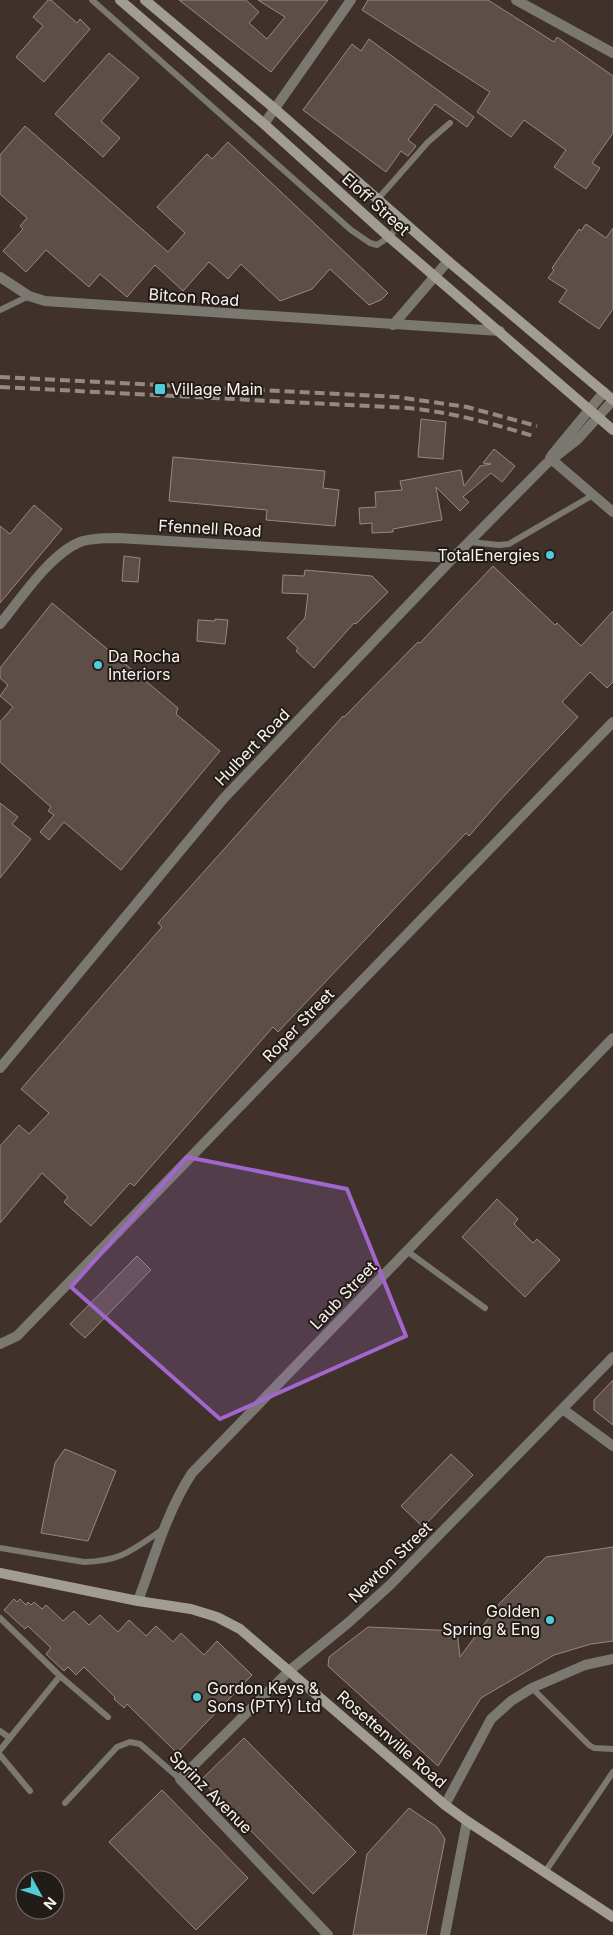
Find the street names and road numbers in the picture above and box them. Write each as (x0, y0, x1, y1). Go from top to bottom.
street label: Eloff Street (338, 168, 414, 240)
street label: Bitcon Road (148, 284, 240, 310)
street label: Ffennell Road (158, 515, 262, 541)
street label: Hulbert Road (210, 704, 294, 790)
street label: Roper Street (258, 984, 338, 1066)
street label: Laub Street (306, 1257, 380, 1333)
street label: Newton Street (344, 1517, 436, 1607)
street label: Rosettenville Road (333, 1686, 451, 1792)
street label: Sprinz Avenue (165, 1746, 257, 1838)

